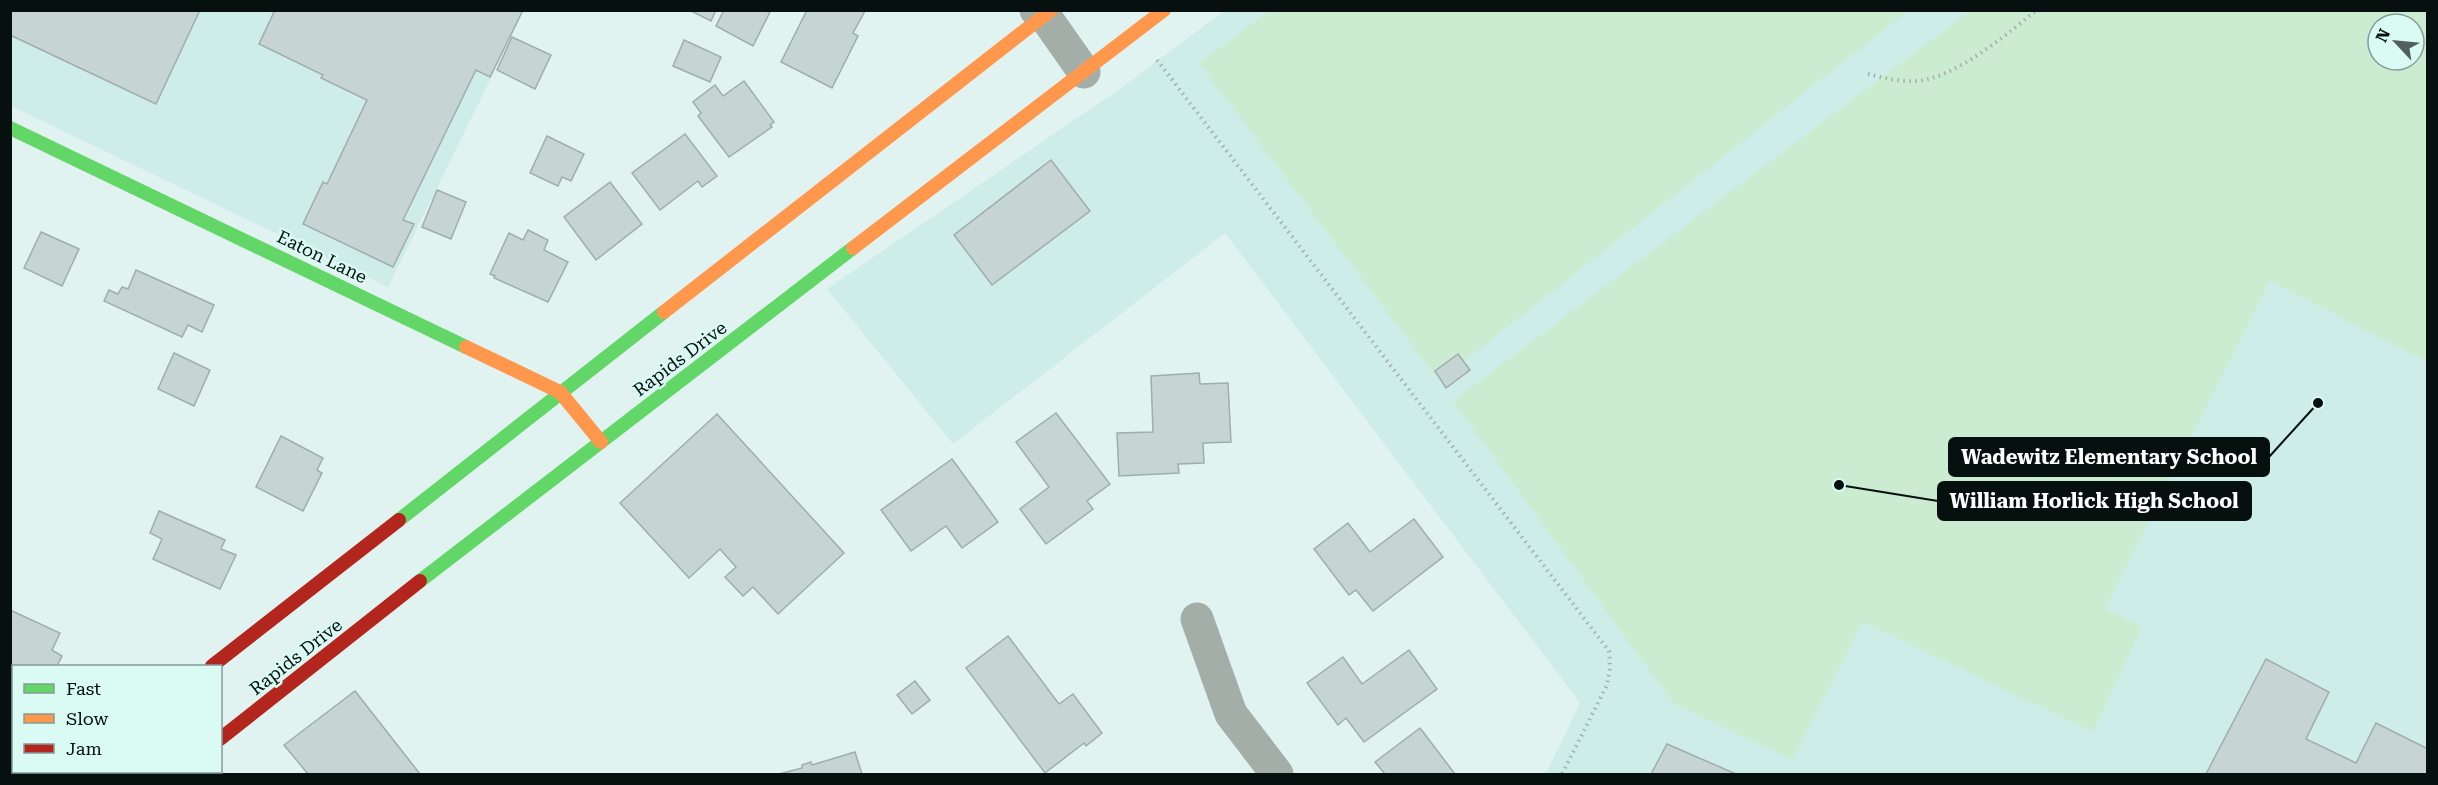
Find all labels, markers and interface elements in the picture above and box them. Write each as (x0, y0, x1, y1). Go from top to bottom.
north arrow (2366, 12, 2426, 72)
text: N (2372, 26, 2394, 45)
street label: Eaton Lane (274, 226, 371, 287)
street label: Rapids Drive (629, 317, 731, 400)
callout: Wadewitz Elementary School (1949, 438, 2269, 476)
text: Wadewitz Elementary School (1961, 445, 2257, 469)
callout: William Horlick High School (1938, 482, 2251, 520)
text: William Horlick High School (1949, 489, 2239, 513)
street label: Rapids Drive (245, 614, 346, 699)
legend (12, 665, 222, 773)
text: Fast (66, 678, 101, 699)
text: Slow (66, 708, 108, 729)
text: Jam (66, 738, 102, 759)

